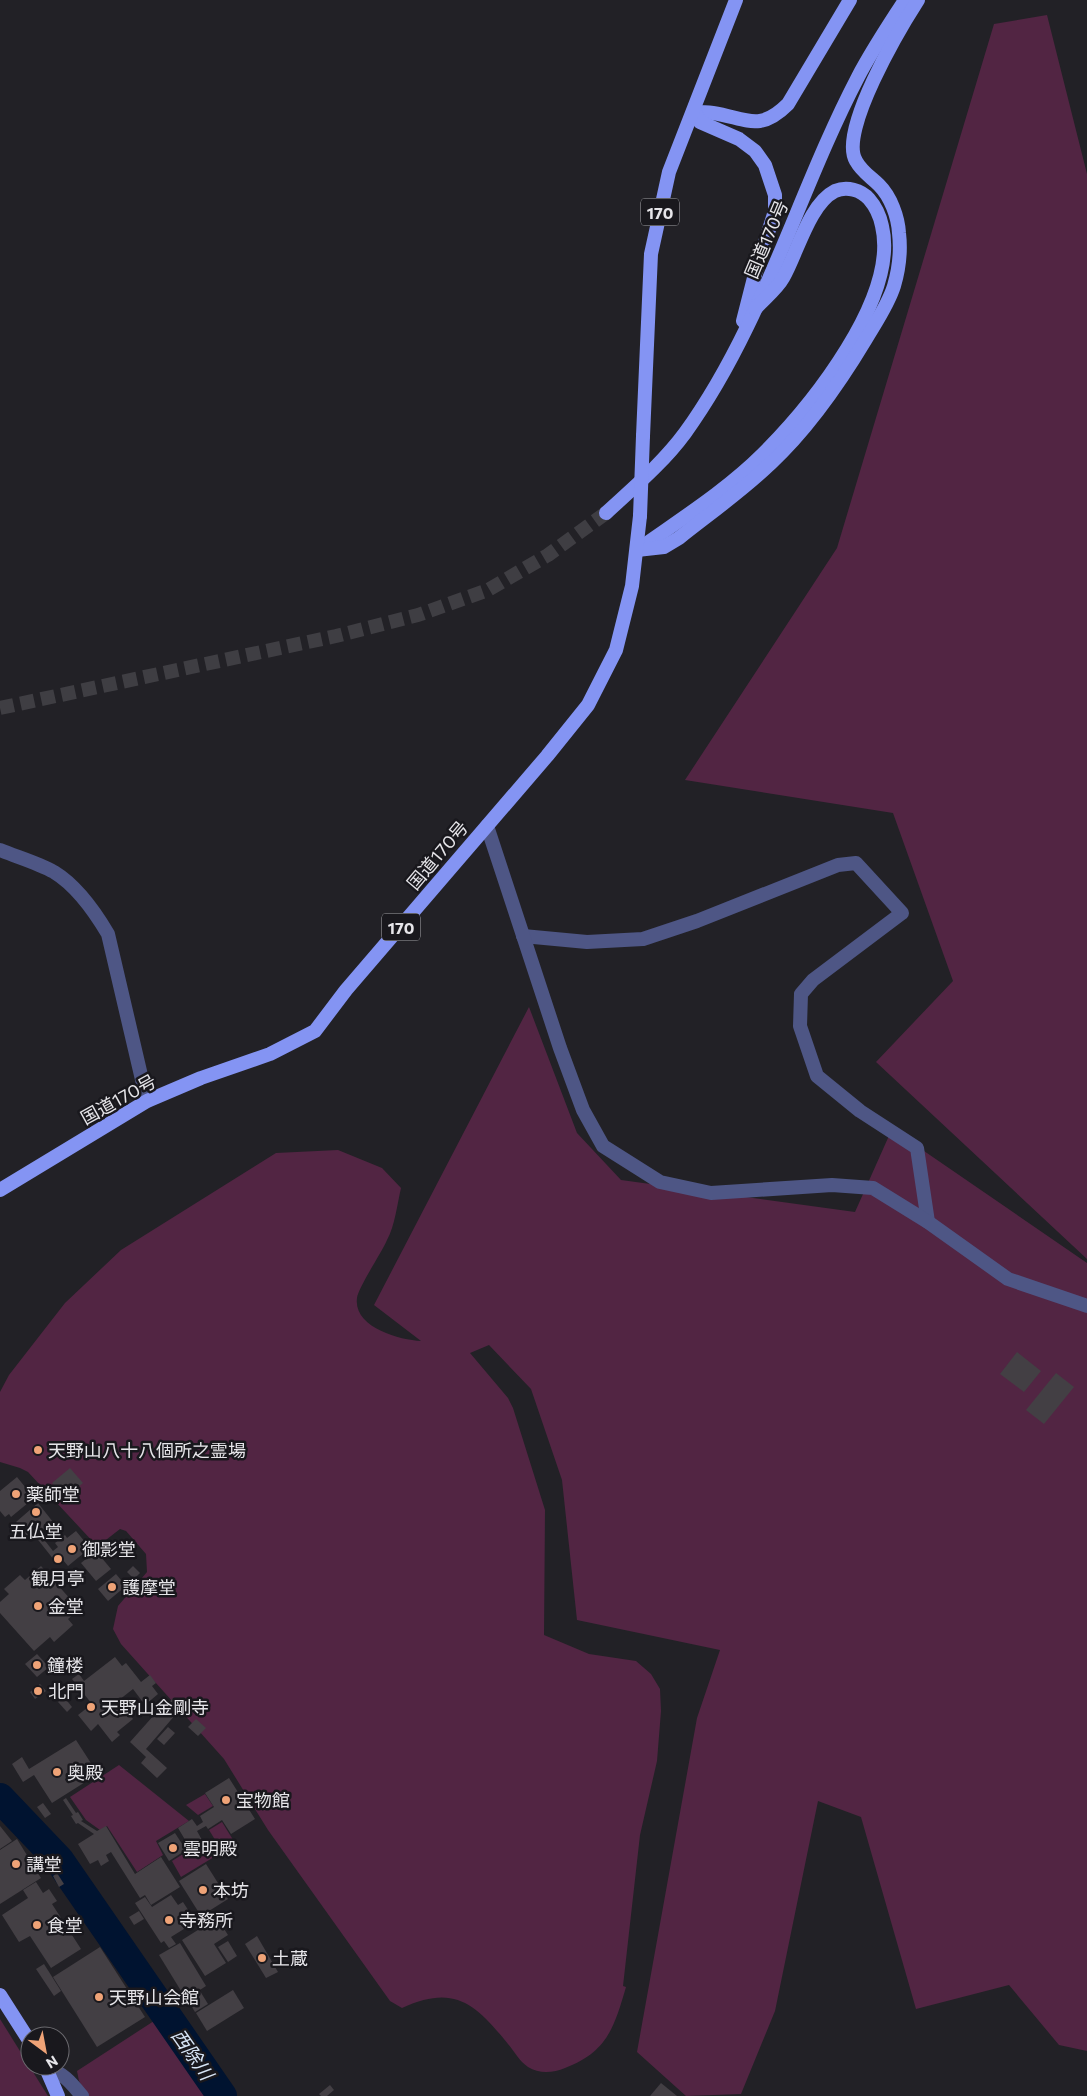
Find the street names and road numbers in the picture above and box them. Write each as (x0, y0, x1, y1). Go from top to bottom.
street label: 国道170号 (740, 197, 792, 281)
road number: 170 (641, 198, 679, 226)
street label: 国道170号 (402, 816, 472, 894)
road number: 170 (382, 914, 420, 940)
street label: 国道170号 (76, 1069, 160, 1129)

